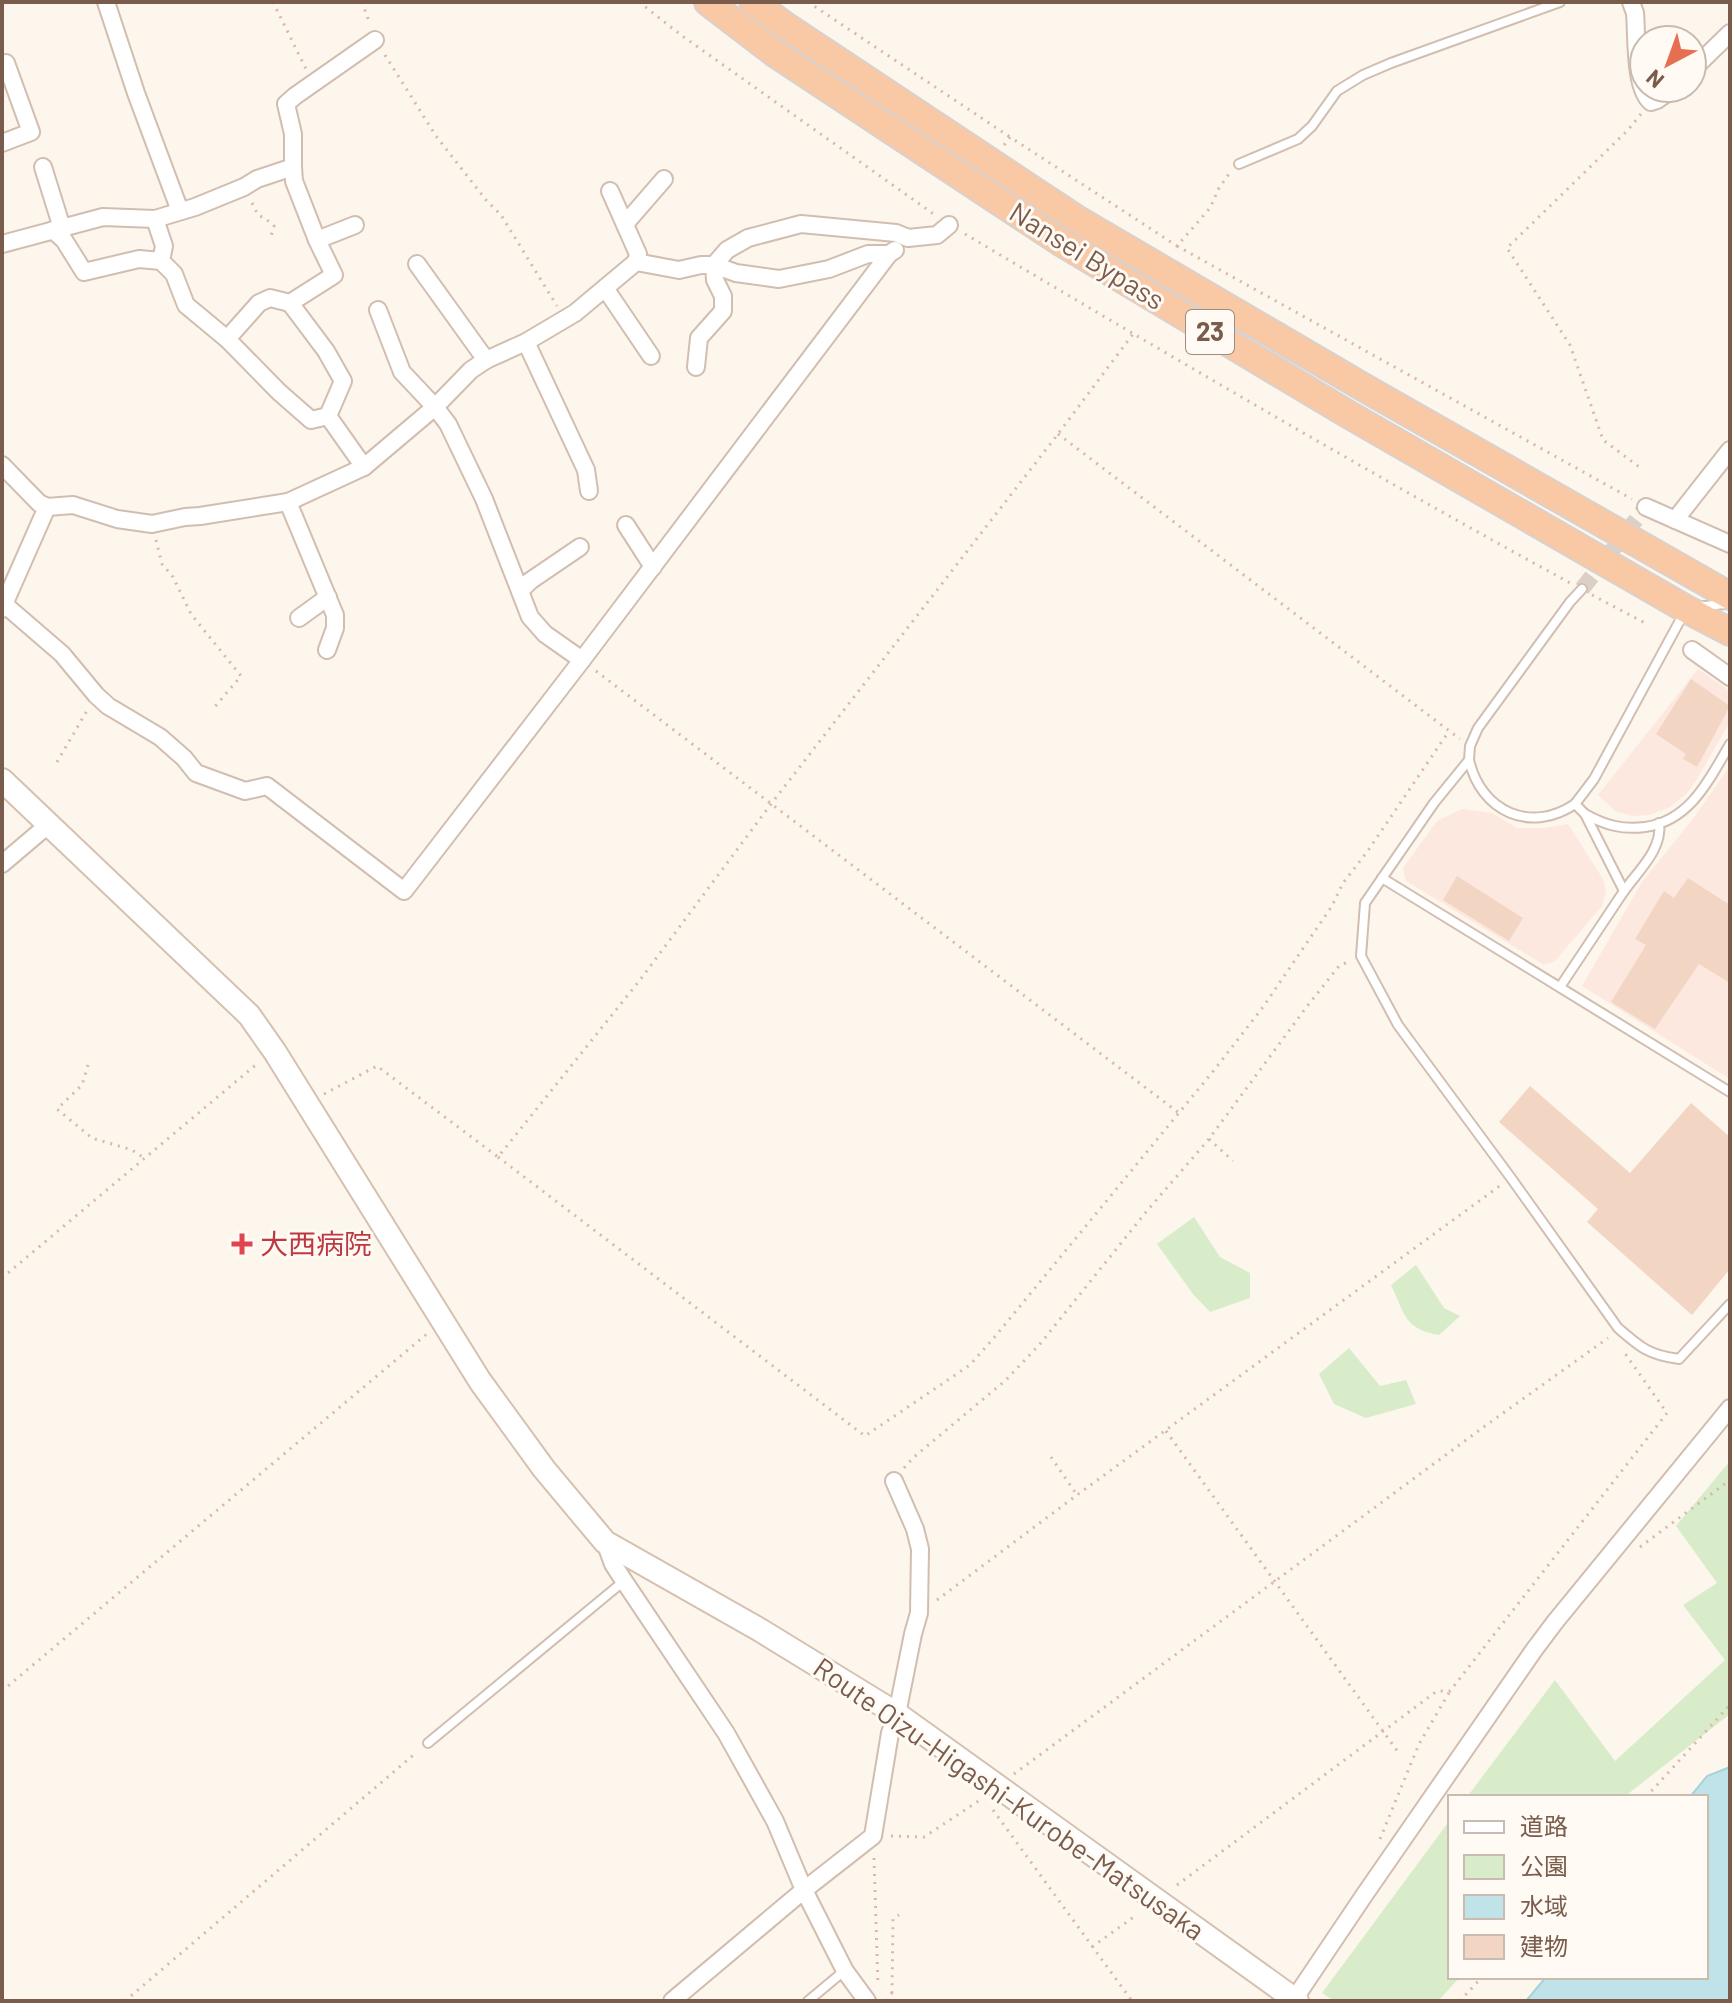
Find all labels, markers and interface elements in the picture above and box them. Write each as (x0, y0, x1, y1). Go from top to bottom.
north arrow (1628, 24, 1708, 104)
text: N (1640, 65, 1668, 94)
street label: Nansei Bypass (1004, 194, 1171, 316)
road number: 23 (1186, 310, 1234, 354)
place label: 大西病院 (260, 1226, 372, 1260)
marker: 大西病院 (231, 1233, 253, 1255)
street label: Route Oizu-Higashi-Kurobe-Matsusaka (808, 1650, 1212, 1947)
legend (1448, 1795, 1708, 1979)
text: 道路 (1520, 1811, 1568, 1840)
text: 公園 (1520, 1851, 1568, 1880)
text: 水域 (1520, 1891, 1568, 1920)
text: 建物 (1520, 1931, 1568, 1960)

